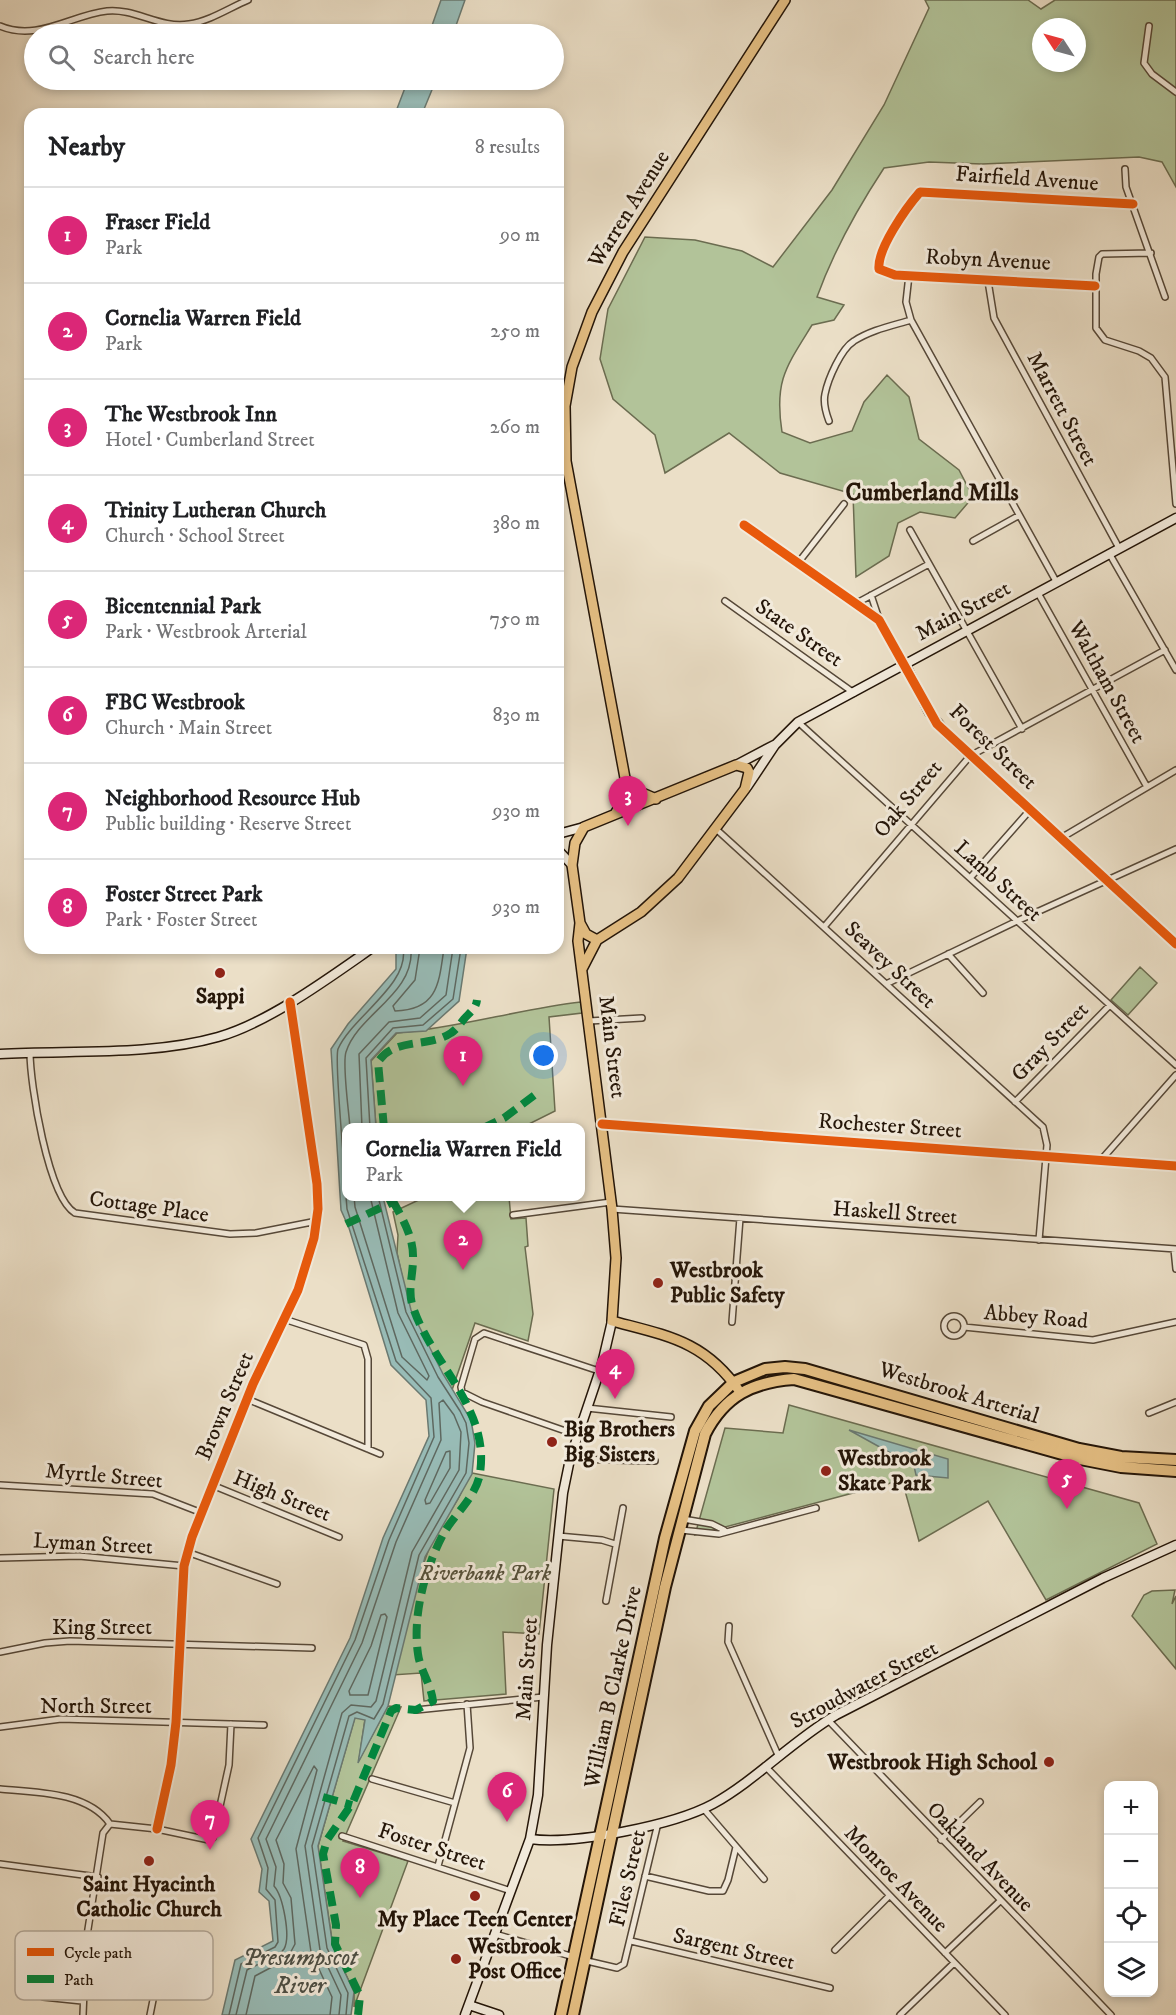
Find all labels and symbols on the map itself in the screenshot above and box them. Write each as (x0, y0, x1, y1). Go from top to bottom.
north arrow (1032, 18, 1086, 72)
street label: Warren Avenue (582, 145, 676, 274)
street label: Fairfield Avenue (955, 161, 1099, 197)
street label: Robyn Avenue (925, 243, 1051, 277)
street label: Marrett Street (1021, 347, 1103, 471)
district label: Cumberland Mills (845, 478, 1019, 508)
street label: Main Street (911, 575, 1015, 647)
street label: State Street (750, 593, 848, 673)
street label: Waltham Street (1062, 615, 1152, 748)
street label: Forest Street (943, 698, 1043, 796)
street label: Oak Street (868, 755, 948, 843)
pin: 3 (608, 776, 648, 826)
street label: Lamb Street (949, 835, 1047, 927)
street label: Seavey Street (838, 916, 942, 1014)
marker: Sappi (213, 966, 227, 980)
place label: Sappi (196, 983, 245, 1010)
street label: Main Street (592, 994, 632, 1100)
street label: Gray Street (1006, 997, 1094, 1087)
pin: 1 (444, 1036, 482, 1086)
your location (529, 1041, 558, 1070)
street label: Rochester Street (817, 1108, 963, 1144)
street label: Cottage Place (87, 1185, 211, 1229)
street label: Haskell Street (832, 1195, 958, 1231)
pin: 2 (444, 1220, 482, 1270)
place label: Westbrook Public Safety (669, 1257, 785, 1309)
marker: Westbrook Public Safety (651, 1276, 665, 1290)
street label: Abbey Road (983, 1299, 1089, 1335)
street label: Brown Street (190, 1348, 260, 1464)
pin: 4 (596, 1350, 634, 1399)
street label: Westbrook Arterial (875, 1356, 1043, 1430)
place label: Big Brothers Big Sisters (564, 1416, 675, 1468)
marker: Big Brothers Big Sisters (545, 1435, 559, 1449)
place label: Westbrook Skate Park (837, 1445, 933, 1497)
street label: Myrtle Street (44, 1457, 164, 1495)
pin: 5 (1048, 1460, 1086, 1509)
street label: High Street (229, 1464, 335, 1528)
marker: Westbrook Skate Park (819, 1464, 833, 1478)
street label: Lyman Street (32, 1527, 154, 1561)
park label: Riverbank Park (418, 1560, 552, 1587)
street label: William B Clarke Drive (578, 1583, 648, 1792)
street label: King Street (52, 1614, 152, 1641)
street label: Main Street (510, 1616, 544, 1722)
street label: Stroudwater Street (785, 1635, 943, 1735)
street label: North Street (40, 1693, 152, 1720)
place label: Westbrook High School (827, 1749, 1037, 1776)
marker: Westbrook High School (1042, 1755, 1056, 1769)
pin: 6 (488, 1772, 526, 1822)
street label: Oakland Avenue (921, 1796, 1039, 1918)
pin: 7 (190, 1800, 230, 1850)
street label: Foster Street (375, 1817, 489, 1877)
street label: Monroe Avenue (838, 1820, 954, 1938)
street label: Files Street (604, 1827, 652, 1929)
pin: 8 (340, 1848, 380, 1898)
marker: Saint Hyacinth Catholic Church (142, 1854, 156, 1868)
place label: Saint Hyacinth Catholic Church (76, 1871, 222, 1923)
marker: My Place Teen Center (468, 1889, 482, 1903)
place label: My Place Teen Center (377, 1906, 573, 1933)
street label: Sargent Street (671, 1922, 797, 1976)
legend (15, 1931, 213, 2000)
place label: Westbrook Post Office (467, 1933, 562, 1985)
text: Cycle path (64, 1943, 133, 1963)
water label: Presumpscot River (243, 1943, 359, 2001)
marker: Westbrook Post Office (449, 1952, 463, 1966)
text: Path (64, 1970, 94, 1990)

